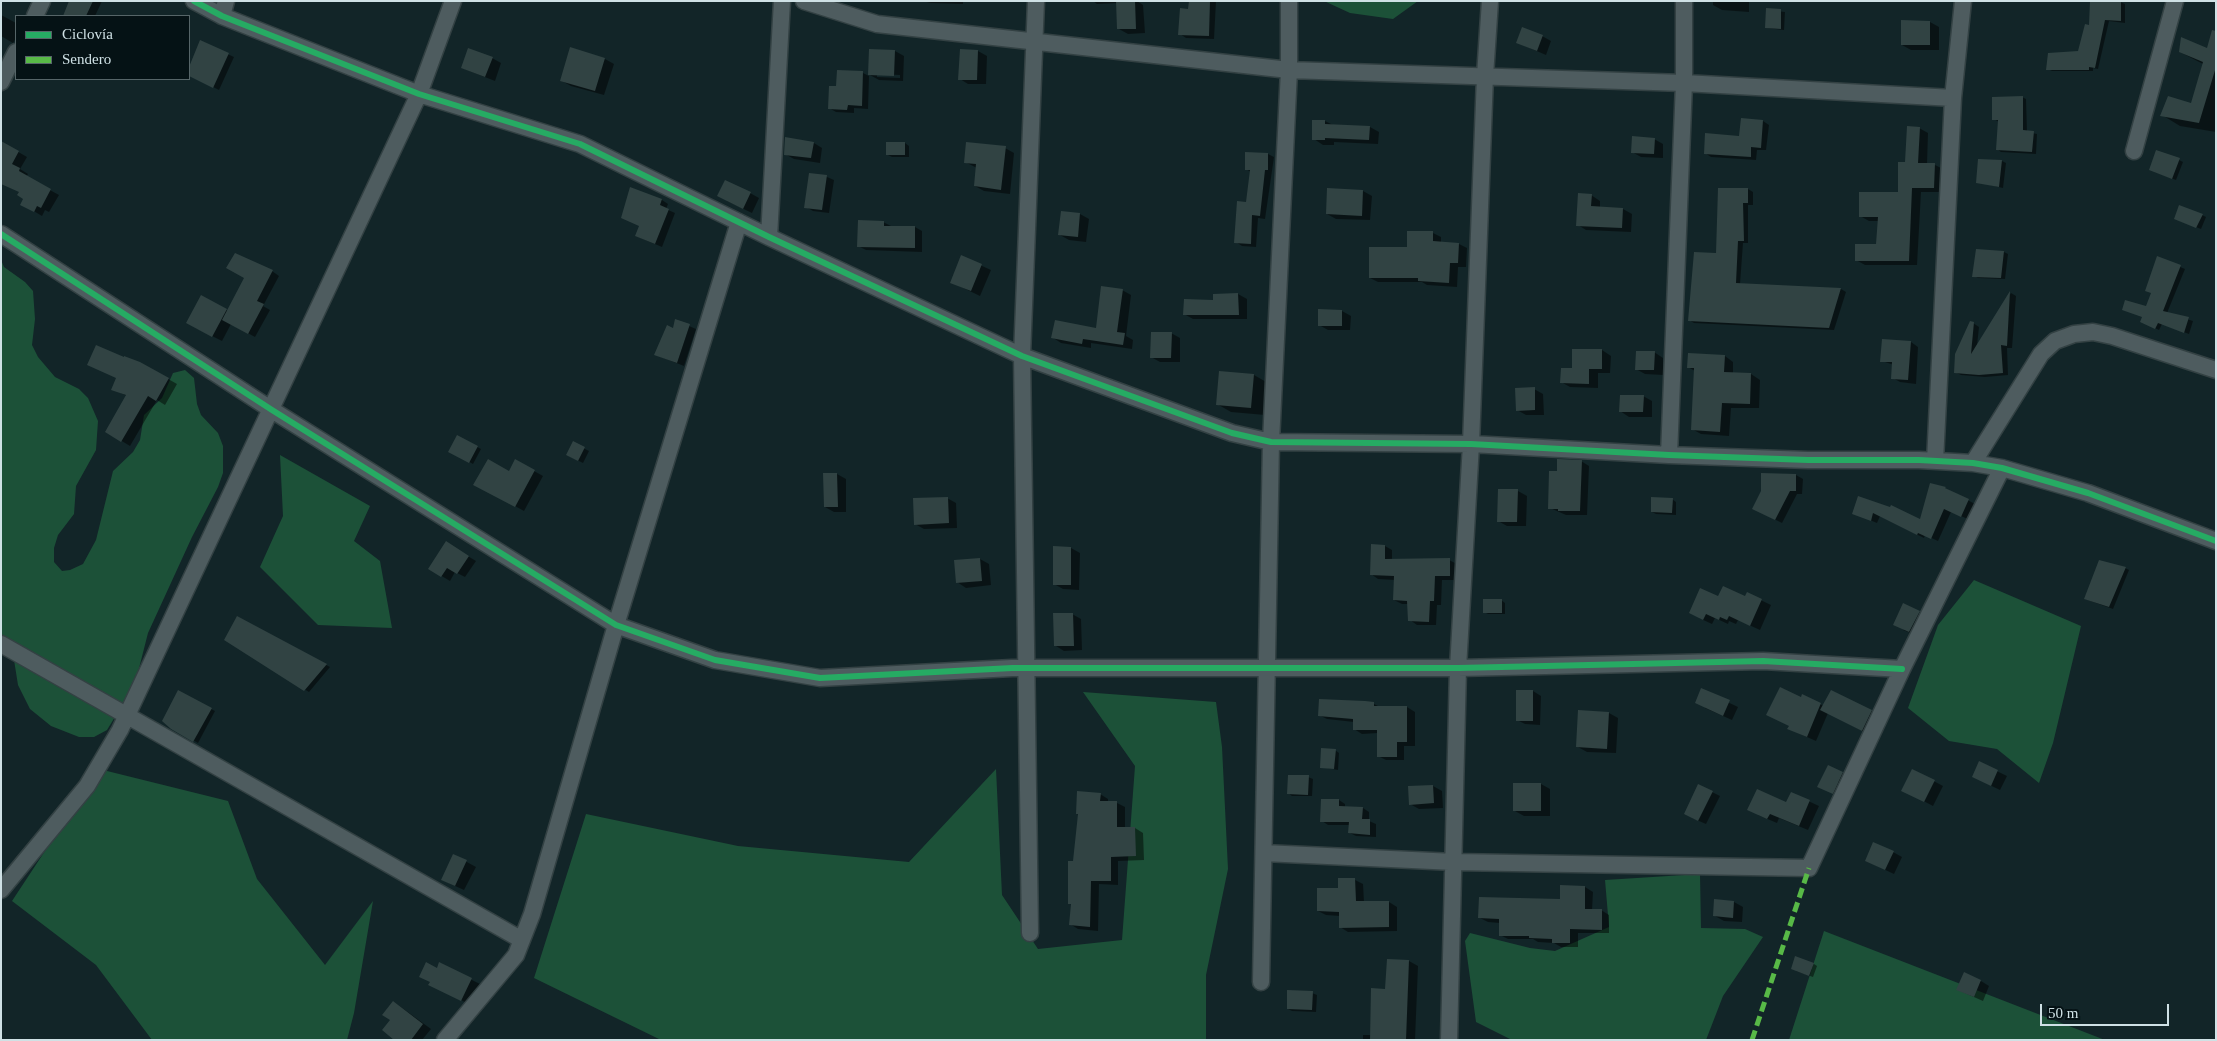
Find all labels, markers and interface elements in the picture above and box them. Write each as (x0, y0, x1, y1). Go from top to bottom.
legend (15, 15, 190, 80)
text: Ciclovía (62, 26, 113, 42)
text: Sendero (62, 51, 111, 67)
scale bar (2042, 994, 2171, 1026)
text: 50 m (2048, 1005, 2078, 1021)

